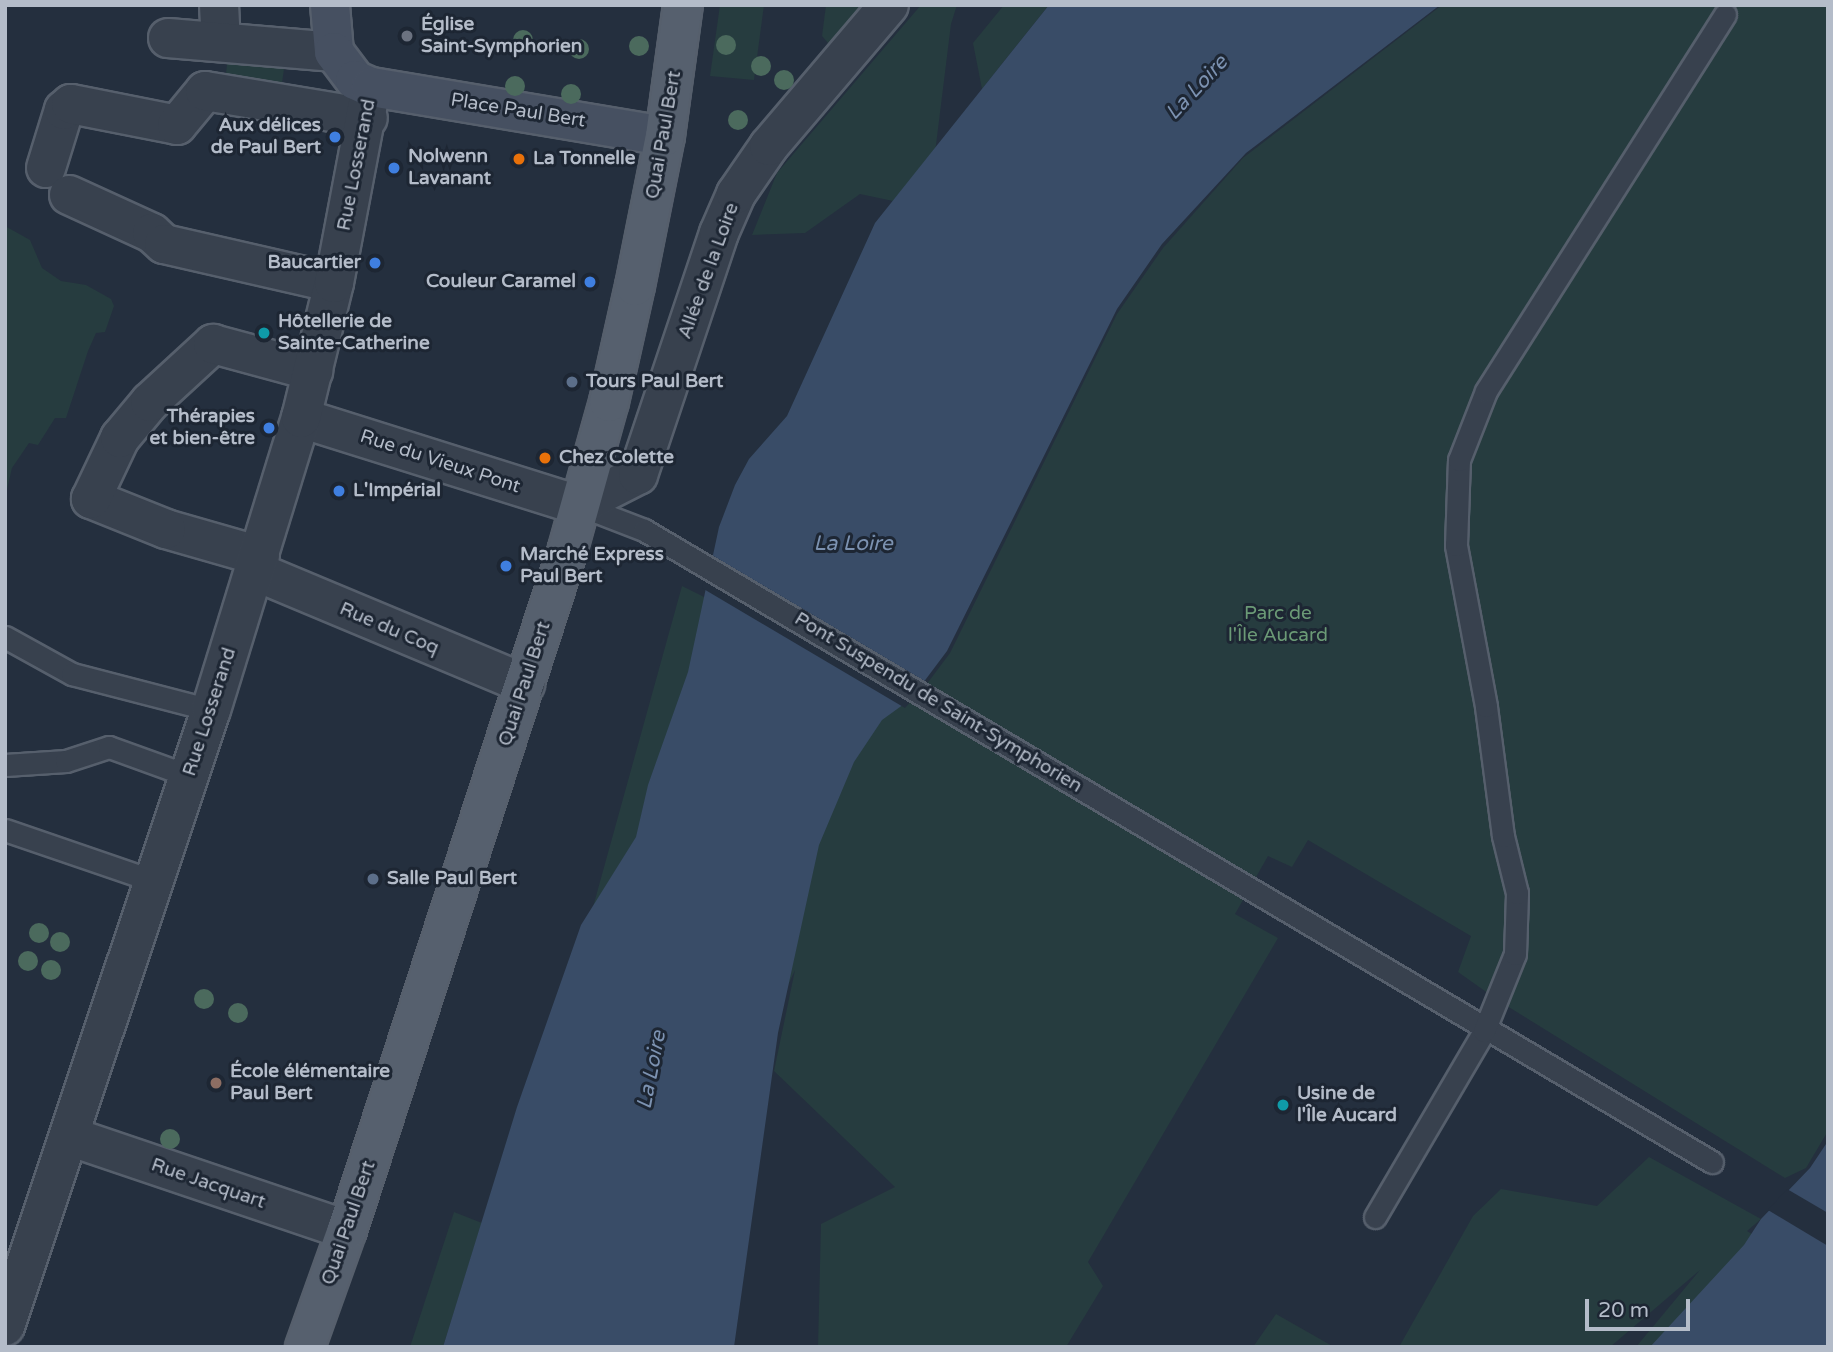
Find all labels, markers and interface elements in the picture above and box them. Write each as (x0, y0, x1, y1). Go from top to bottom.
place label: Église Saint-Symphorien (421, 14, 582, 58)
marker: Église Saint-Symphorien (399, 28, 415, 44)
water label: La Loire (1161, 50, 1233, 126)
street label: Quai Paul Bert (642, 69, 686, 201)
street label: Place Paul Bert (449, 89, 587, 133)
street label: Rue Losserand (333, 97, 381, 233)
place label: Aux délices de Paul Bert (211, 115, 321, 159)
marker: Aux délices de Paul Bert (327, 129, 343, 145)
place label: Nolwenn Lavanant (408, 146, 491, 190)
place label: La Tonnelle (533, 148, 636, 170)
marker: La Tonnelle (511, 151, 527, 167)
marker: Nolwenn Lavanant (386, 160, 402, 176)
street label: Allée de la Loire (674, 200, 744, 342)
place label: Baucartier (268, 252, 361, 274)
marker: Baucartier (367, 255, 383, 271)
place label: Couleur Caramel (426, 271, 576, 293)
marker: Couleur Caramel (582, 274, 598, 290)
place label: Hôtellerie de Sainte-Catherine (278, 311, 430, 355)
marker: Hôtellerie de Sainte-Catherine (256, 325, 272, 341)
place label: Tours Paul Bert (586, 371, 723, 393)
marker: Tours Paul Bert (564, 374, 580, 390)
place label: Thérapies et bien-être (149, 406, 255, 450)
marker: Thérapies et bien-être (261, 420, 277, 436)
street label: Rue du Vieux Pont (357, 425, 523, 499)
place label: Chez Colette (559, 447, 674, 469)
marker: Chez Colette (537, 450, 553, 466)
place label: L'Impérial (353, 480, 441, 502)
marker: L'Impérial (331, 483, 347, 499)
water label: La Loire (813, 531, 893, 557)
place label: Marché Express Paul Bert (520, 544, 664, 588)
marker: Marché Express Paul Bert (498, 558, 514, 574)
street label: Rue du Coq (336, 598, 442, 660)
park label: Parc de l'Île Aucard (1228, 603, 1328, 647)
street label: Pont Suspendu de Saint-Symphorien (790, 608, 1086, 798)
street label: Quai Paul Bert (494, 619, 556, 749)
street label: Rue Losserand (178, 645, 242, 779)
place label: Salle Paul Bert (387, 868, 517, 890)
marker: Salle Paul Bert (365, 871, 381, 887)
water label: La Loire (632, 1029, 672, 1111)
place label: École élémentaire Paul Bert (230, 1061, 390, 1105)
marker: École élémentaire Paul Bert (208, 1075, 224, 1091)
place label: Usine de l'Île Aucard (1297, 1083, 1397, 1127)
marker: Usine de l'Île Aucard (1275, 1097, 1291, 1113)
street label: Rue Jacquart (148, 1154, 268, 1214)
street label: Quai Paul Bert (317, 1158, 381, 1288)
scale bar (1588, 1286, 1693, 1330)
text: 20 m (1598, 1298, 1649, 1323)

